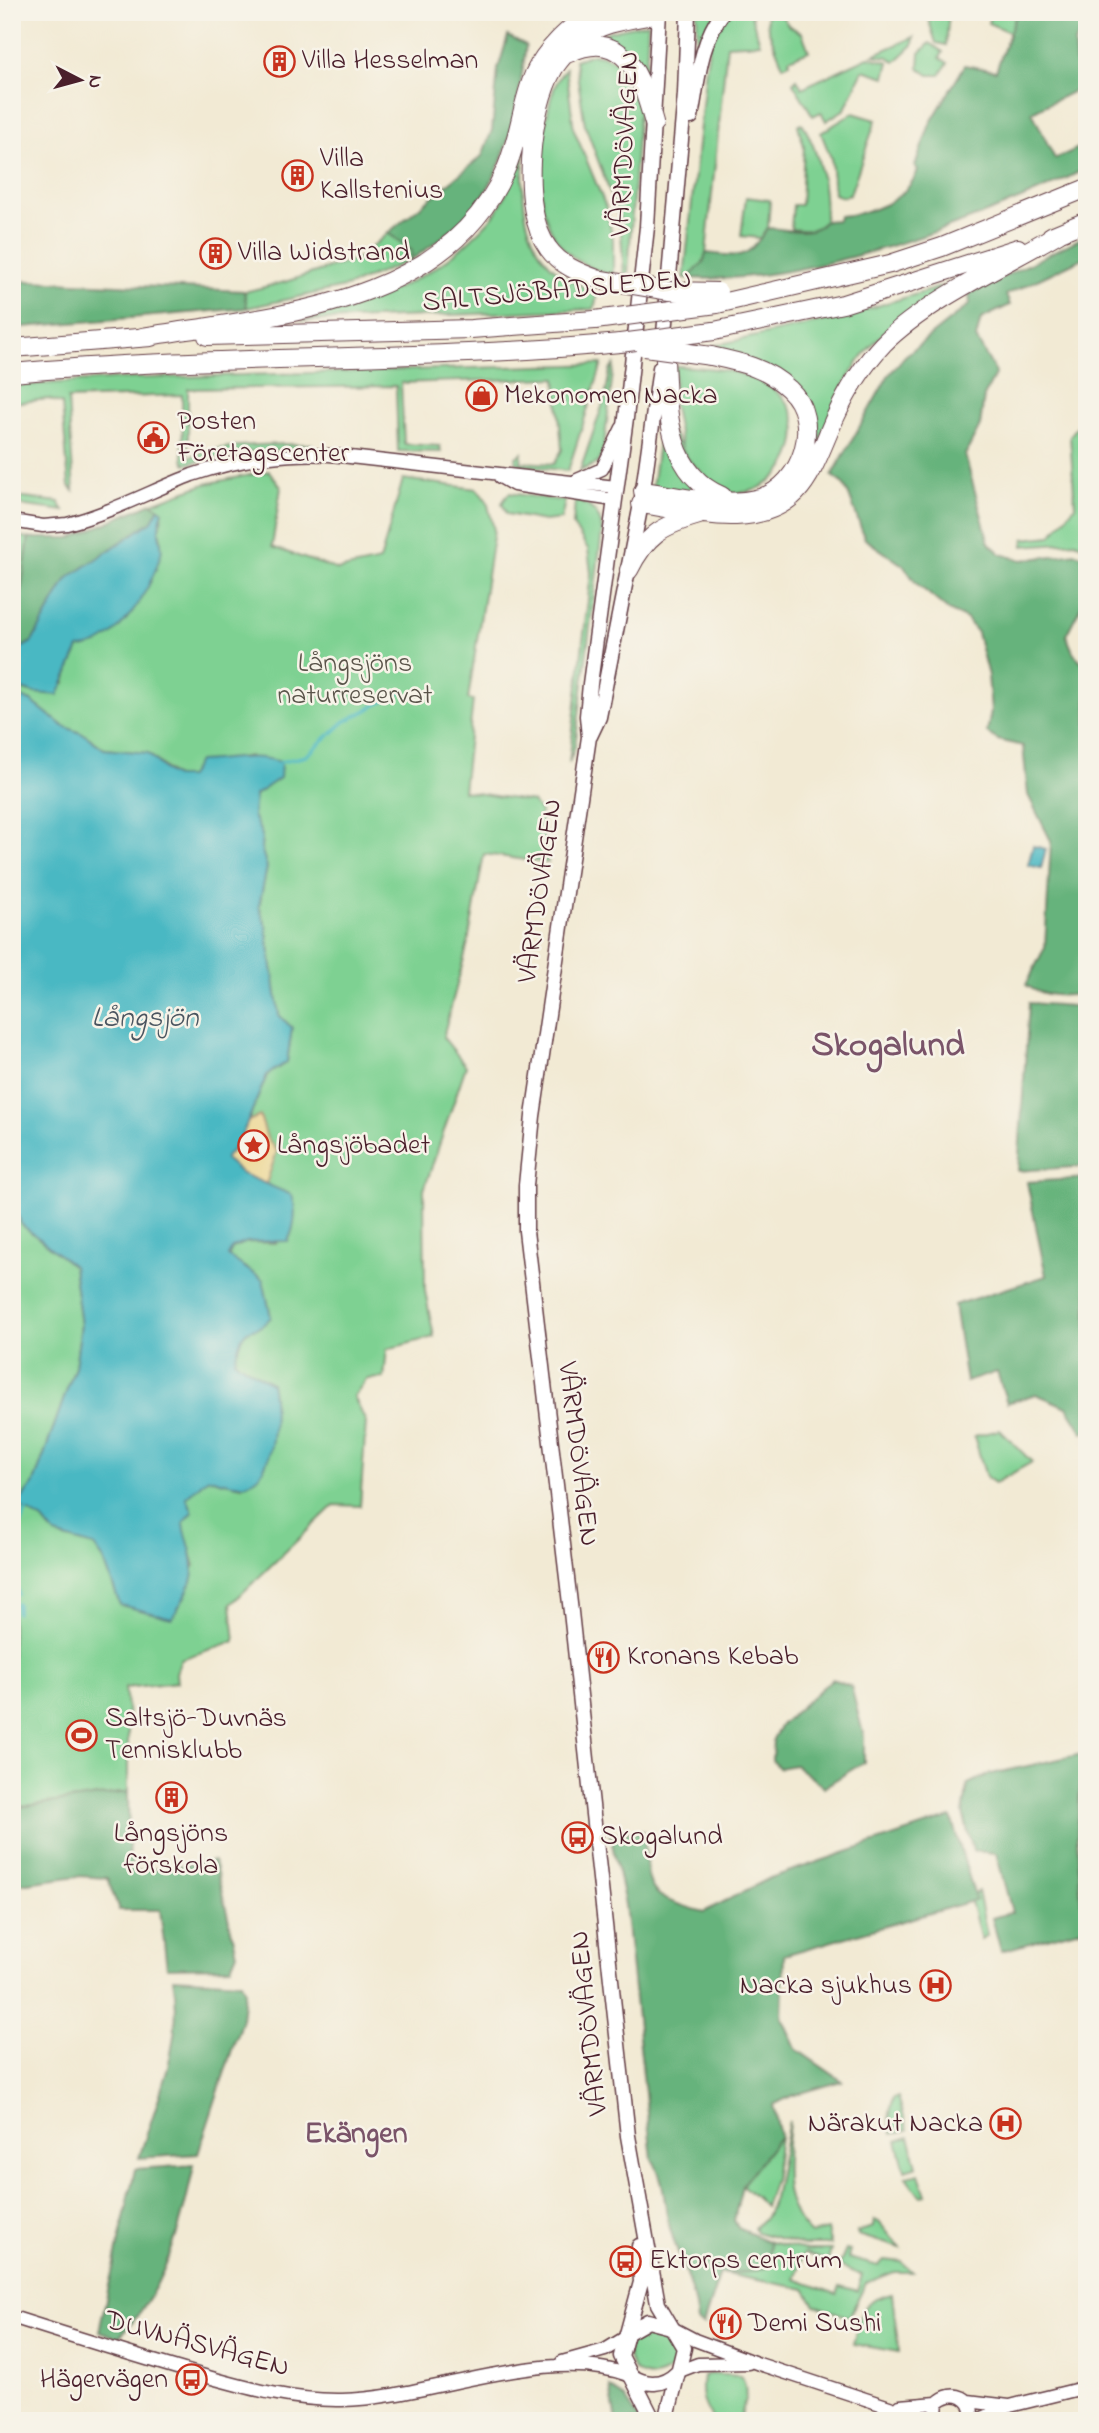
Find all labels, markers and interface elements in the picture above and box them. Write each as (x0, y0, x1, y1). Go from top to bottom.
place label: Villa Hesselman (301, 41, 478, 82)
building icon: Villa Hesselman (262, 44, 296, 78)
north arrow (46, 46, 116, 116)
street label: VÄRMDÖVÄGEN (601, 50, 651, 239)
text: N (80, 74, 109, 89)
place label: Villa Kallstenius (319, 139, 443, 212)
building icon: Villa Kallstenius (280, 158, 314, 192)
place label: Villa Widstrand (237, 233, 410, 274)
building icon: Villa Widstrand (198, 236, 232, 270)
street label: SALTSJÖBADSLEDEN (421, 260, 693, 324)
place label: Mekonomen Nacka (504, 376, 718, 417)
shop icon: Mekonomen Nacka (464, 379, 498, 413)
place label: Posten Företagscenter (176, 402, 350, 475)
public building icon: Posten Företagscenter (137, 421, 171, 455)
park label: Långsjöns naturreservat (278, 644, 432, 717)
street label: VÄRMDÖVÄGEN (508, 796, 574, 987)
water label: Långsjön (91, 997, 200, 1041)
district label: Skogalund (811, 1021, 965, 1073)
place label: Långsjöbadet (277, 1126, 430, 1167)
place icon: Långsjöbadet (237, 1129, 271, 1163)
street label: VÄRMDÖVÄGEN (545, 1358, 609, 1549)
place label: Kronans Kebab (627, 1637, 799, 1678)
restaurant icon: Kronans Kebab (587, 1640, 621, 1674)
place label: Saltsjö-Duvnäs Tennisklubb (105, 1699, 287, 1772)
sports icon: Saltsjö-Duvnäs Tennisklubb (65, 1718, 99, 1752)
building icon: Långsjöns förskola (154, 1780, 188, 1814)
place label: Långsjöns förskola (114, 1814, 228, 1887)
place label: Skogalund (600, 1817, 723, 1858)
bus stop icon: Skogalund (560, 1820, 594, 1854)
street label: VÄRMDÖVÄGEN (560, 1929, 620, 2118)
place label: Nacka sjukhus (740, 1966, 912, 2007)
hospital icon: Nacka sjukhus (918, 1969, 952, 2003)
place label: Närakut Nacka (808, 2104, 983, 2145)
hospital icon: Närakut Nacka (989, 2107, 1023, 2141)
district label: Ekängen (304, 2113, 408, 2158)
place label: Ektorps centrum (649, 2241, 842, 2282)
bus stop icon: Ektorps centrum (609, 2244, 643, 2278)
street label: DUVNÄSVÄGEN (99, 2300, 294, 2389)
place label: Demi Sushi (747, 2304, 881, 2345)
restaurant icon: Demi Sushi (708, 2307, 742, 2341)
place label: Hägervägen (40, 2360, 168, 2401)
bus stop icon: Hägervägen (174, 2363, 208, 2397)

